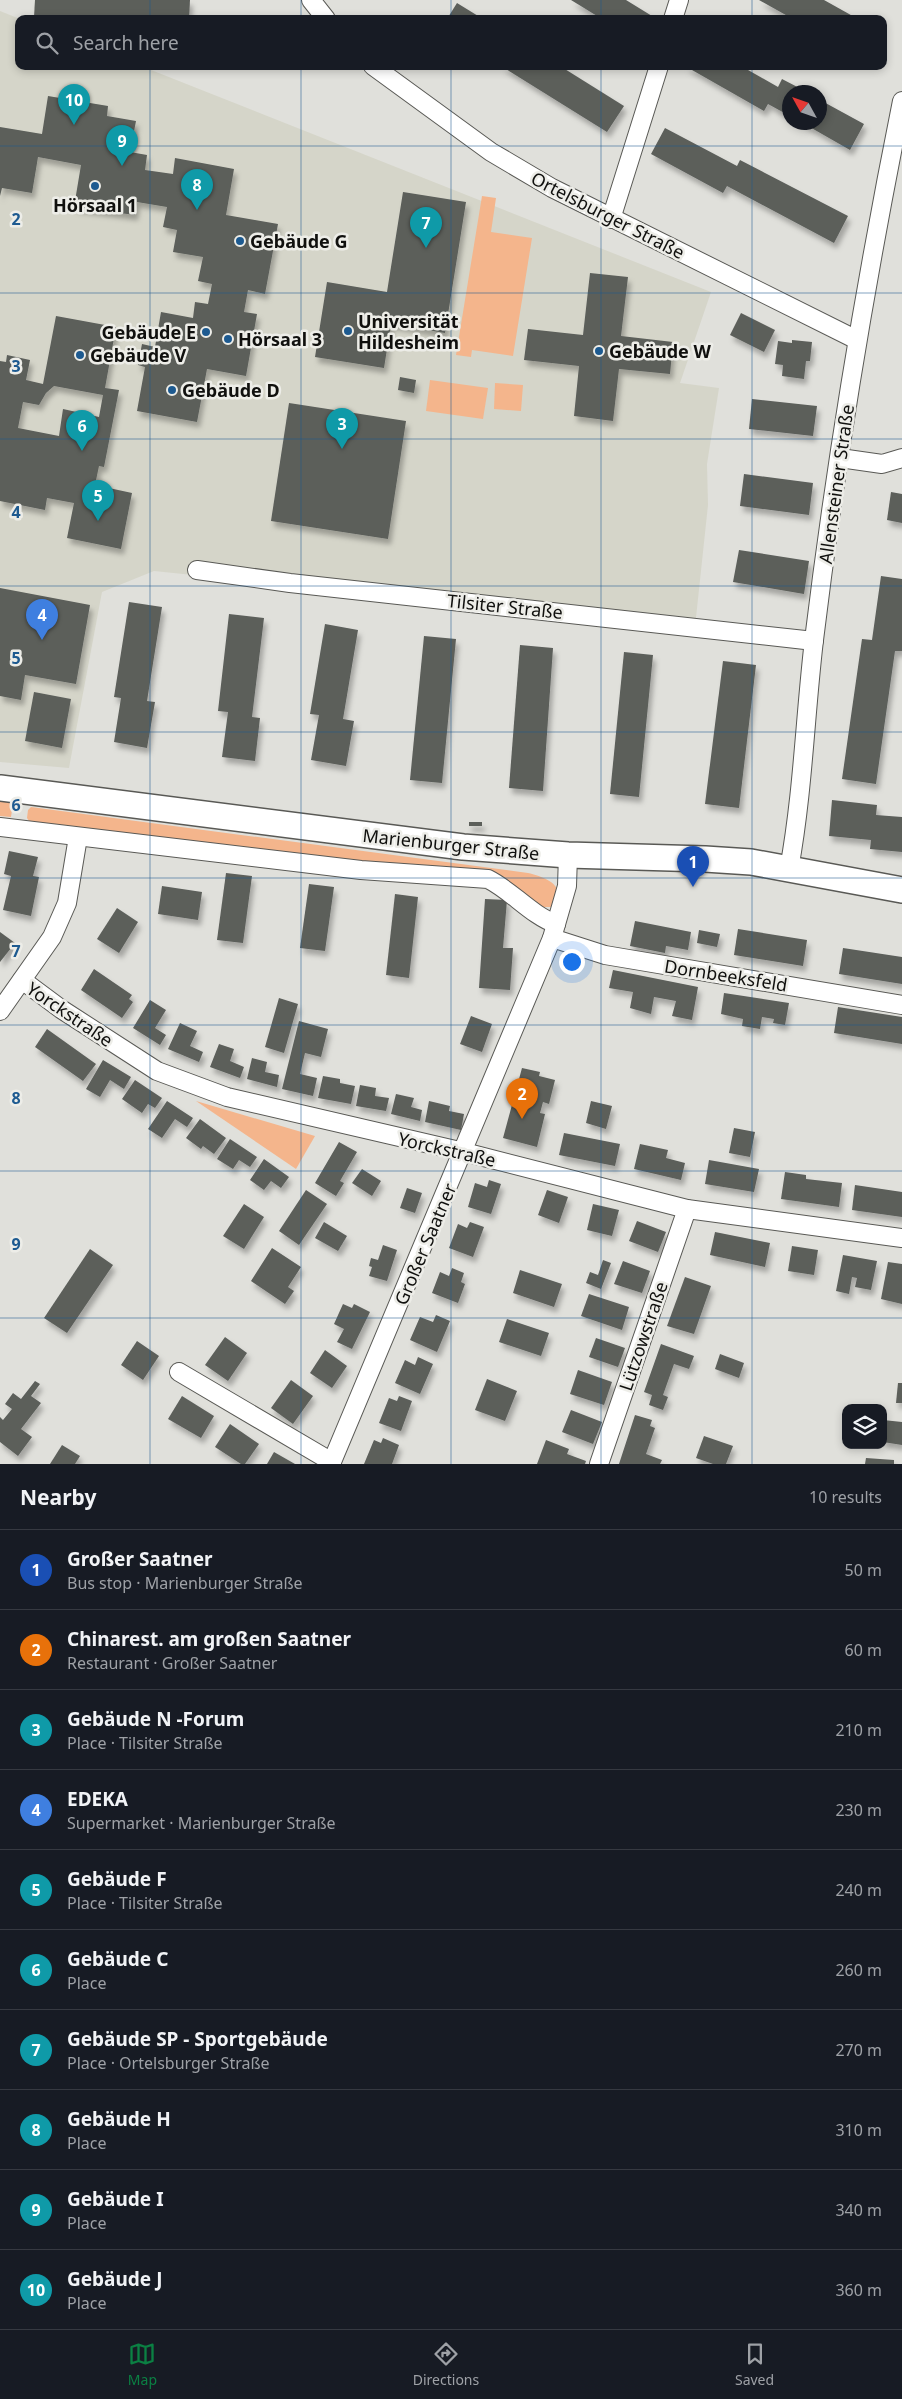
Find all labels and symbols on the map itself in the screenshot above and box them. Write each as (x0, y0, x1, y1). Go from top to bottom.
pin: 10 (58, 84, 90, 125)
north arrow (782, 85, 827, 130)
pin: 9 (106, 125, 138, 166)
street label: Ortelsburger Straße (527, 166, 689, 264)
pin: 8 (181, 169, 213, 210)
marker: Hörsaal 1 (89, 180, 101, 192)
place label: Hörsaal 1 (53, 193, 137, 217)
pin: 7 (410, 207, 442, 248)
text: 2 (11, 208, 21, 230)
place label: Gebäude G (250, 229, 347, 253)
marker: Gebäude G (234, 235, 246, 247)
place label: Universität Hildesheim (358, 309, 459, 354)
place label: Gebäude E (101, 320, 196, 344)
marker: Universität Hildesheim (342, 325, 354, 337)
marker: Gebäude E (200, 326, 212, 338)
place label: Hörsaal 3 (238, 327, 322, 351)
marker: Hörsaal 3 (222, 333, 234, 345)
place label: Gebäude W (609, 339, 711, 363)
place label: Gebäude V (90, 343, 186, 367)
marker: Gebäude W (593, 345, 605, 357)
marker: Gebäude V (74, 349, 86, 361)
text: 3 (11, 355, 21, 377)
place label: Gebäude D (182, 378, 280, 402)
marker: Gebäude D (166, 384, 178, 396)
street label: Allensteiner Straße (813, 403, 859, 565)
pin: 3 (326, 408, 358, 449)
pin: 6 (66, 410, 98, 451)
pin: 5 (82, 480, 114, 521)
text: 4 (11, 501, 21, 523)
street label: Tilsiter Straße (446, 588, 564, 624)
pin: 4 (26, 599, 58, 640)
text: 5 (11, 647, 21, 669)
text: 6 (11, 794, 21, 816)
street label: Marienburger Straße (361, 823, 541, 865)
pin: 1 (677, 846, 709, 887)
text: 7 (11, 940, 21, 962)
your location (559, 949, 585, 975)
street label: Dornbeeksfeld (663, 953, 789, 997)
street label: Yorckstraße (22, 976, 118, 1052)
pin: 2 (506, 1078, 538, 1119)
text: 8 (11, 1087, 21, 1109)
street label: Yorckstraße (396, 1126, 498, 1172)
street label: Großer Saatner (389, 1179, 462, 1309)
text: 9 (11, 1233, 21, 1255)
street label: Lützowstraße (613, 1278, 673, 1394)

